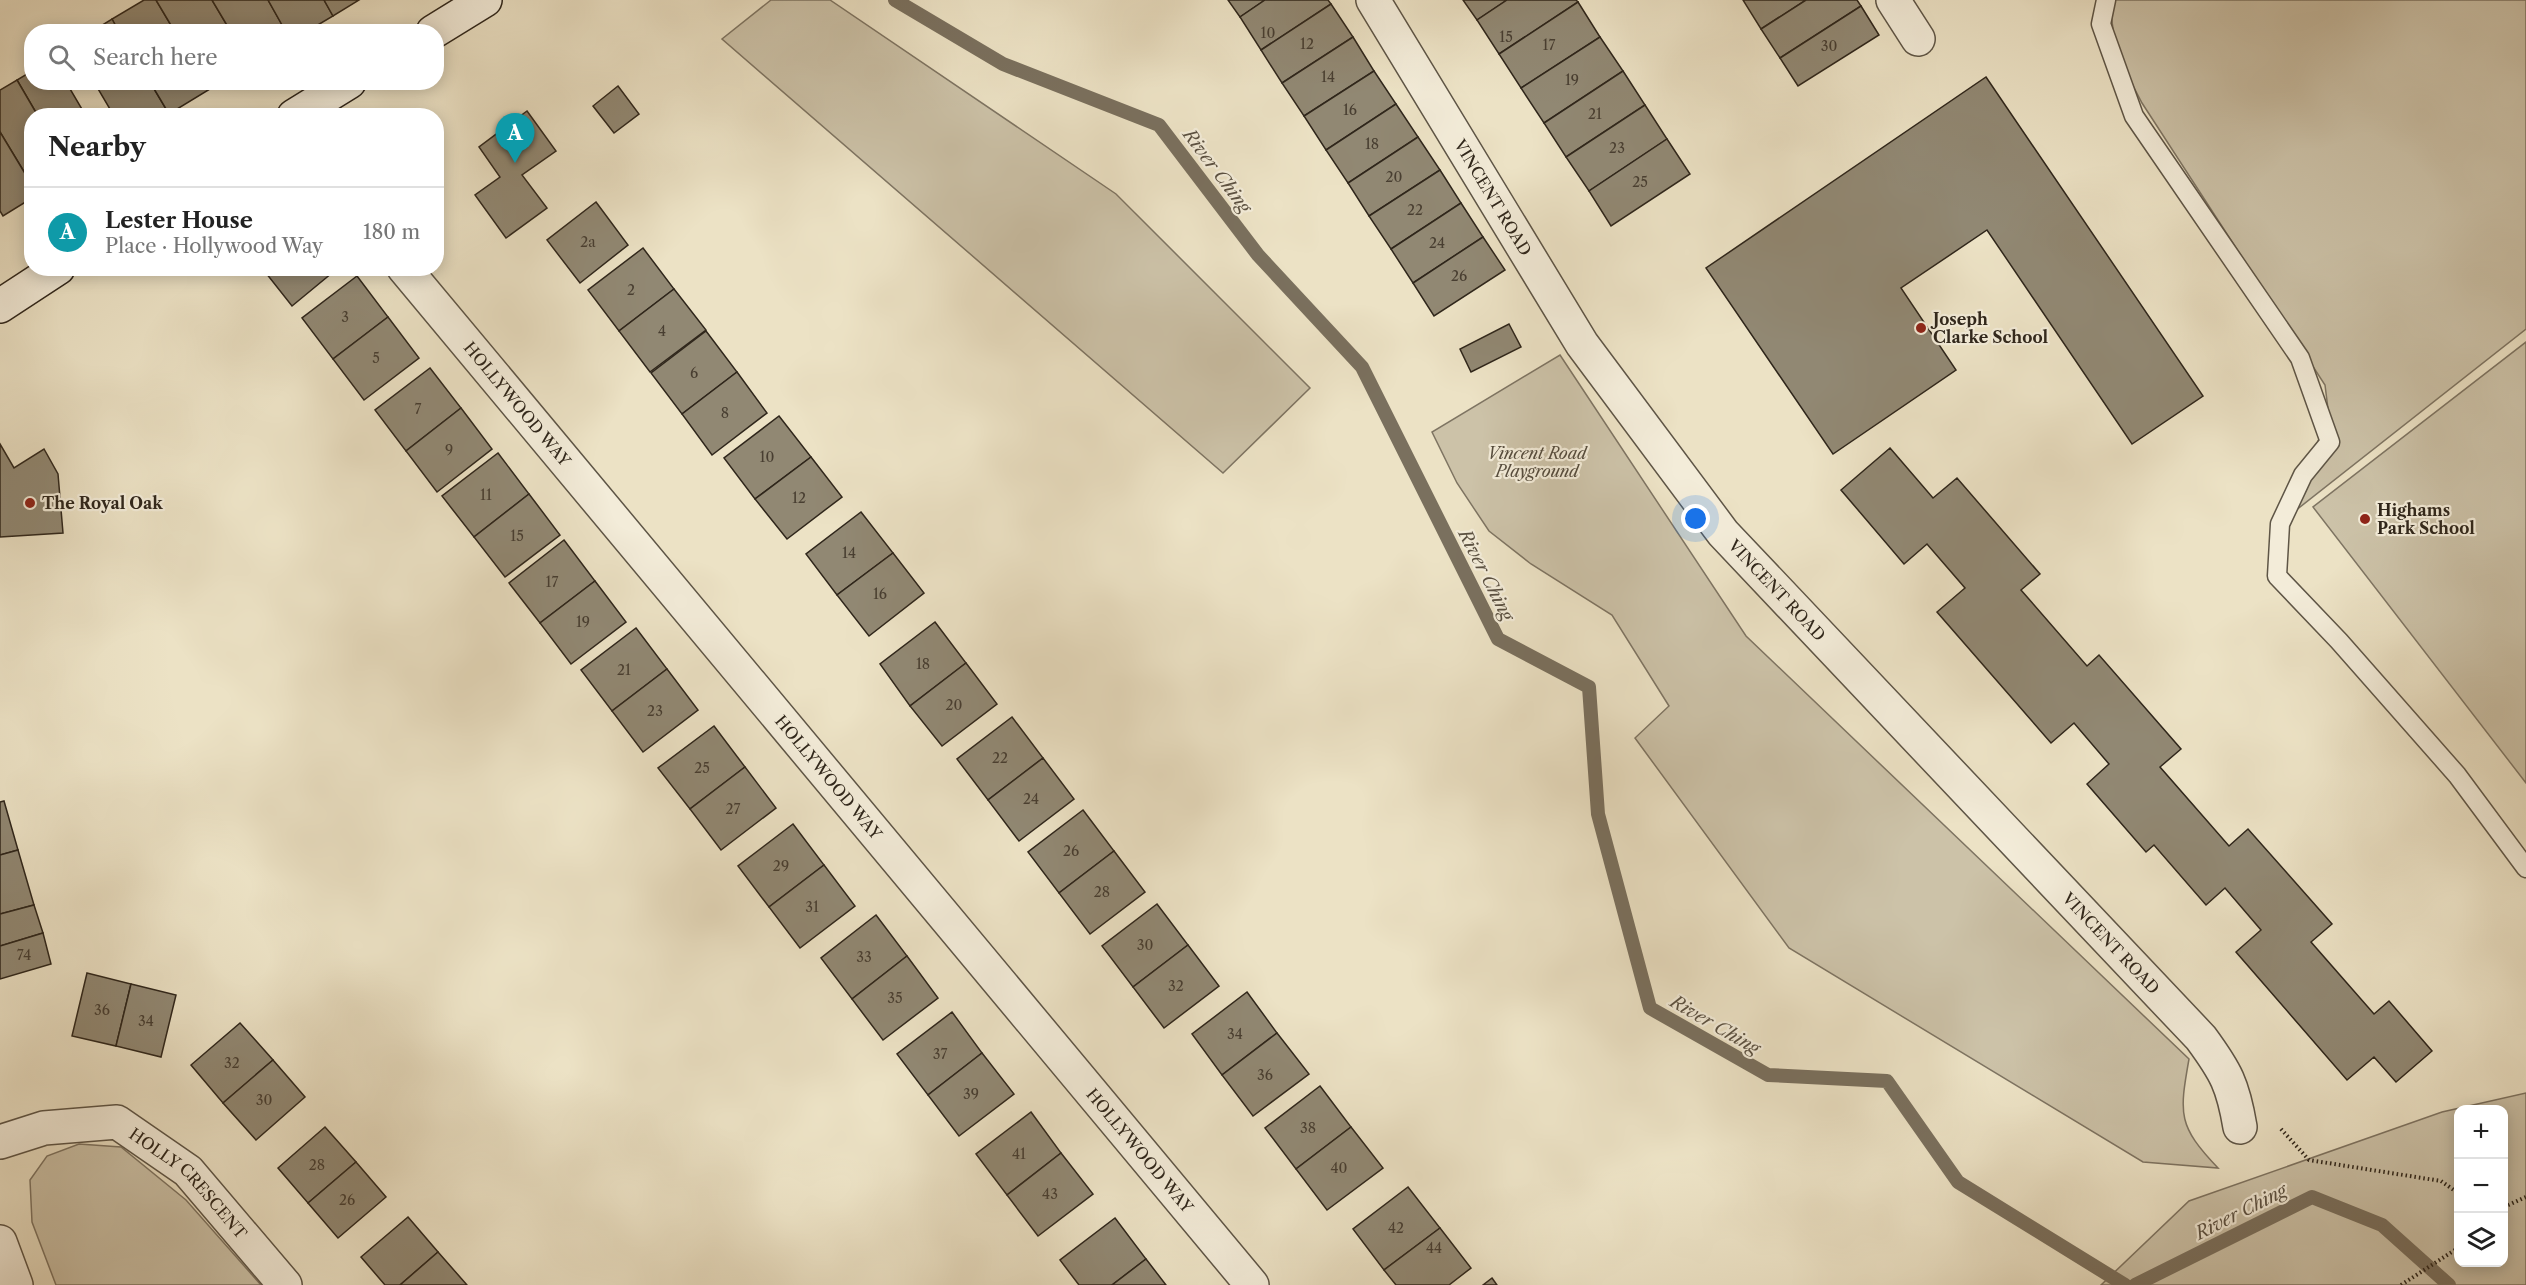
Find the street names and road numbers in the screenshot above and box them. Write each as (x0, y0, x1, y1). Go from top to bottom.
street label: VINCENT ROAD (1450, 135, 1536, 259)
street label: HOLLYWOOD WAY (460, 338, 575, 471)
street label: VINCENT ROAD (1724, 535, 1830, 645)
street label: HOLLYWOOD WAY (771, 711, 887, 844)
street label: VINCENT ROAD (2058, 887, 2164, 998)
street label: HOLLYWOOD WAY (1082, 1084, 1198, 1217)
street label: HOLLY CRESCENT (126, 1124, 251, 1243)

